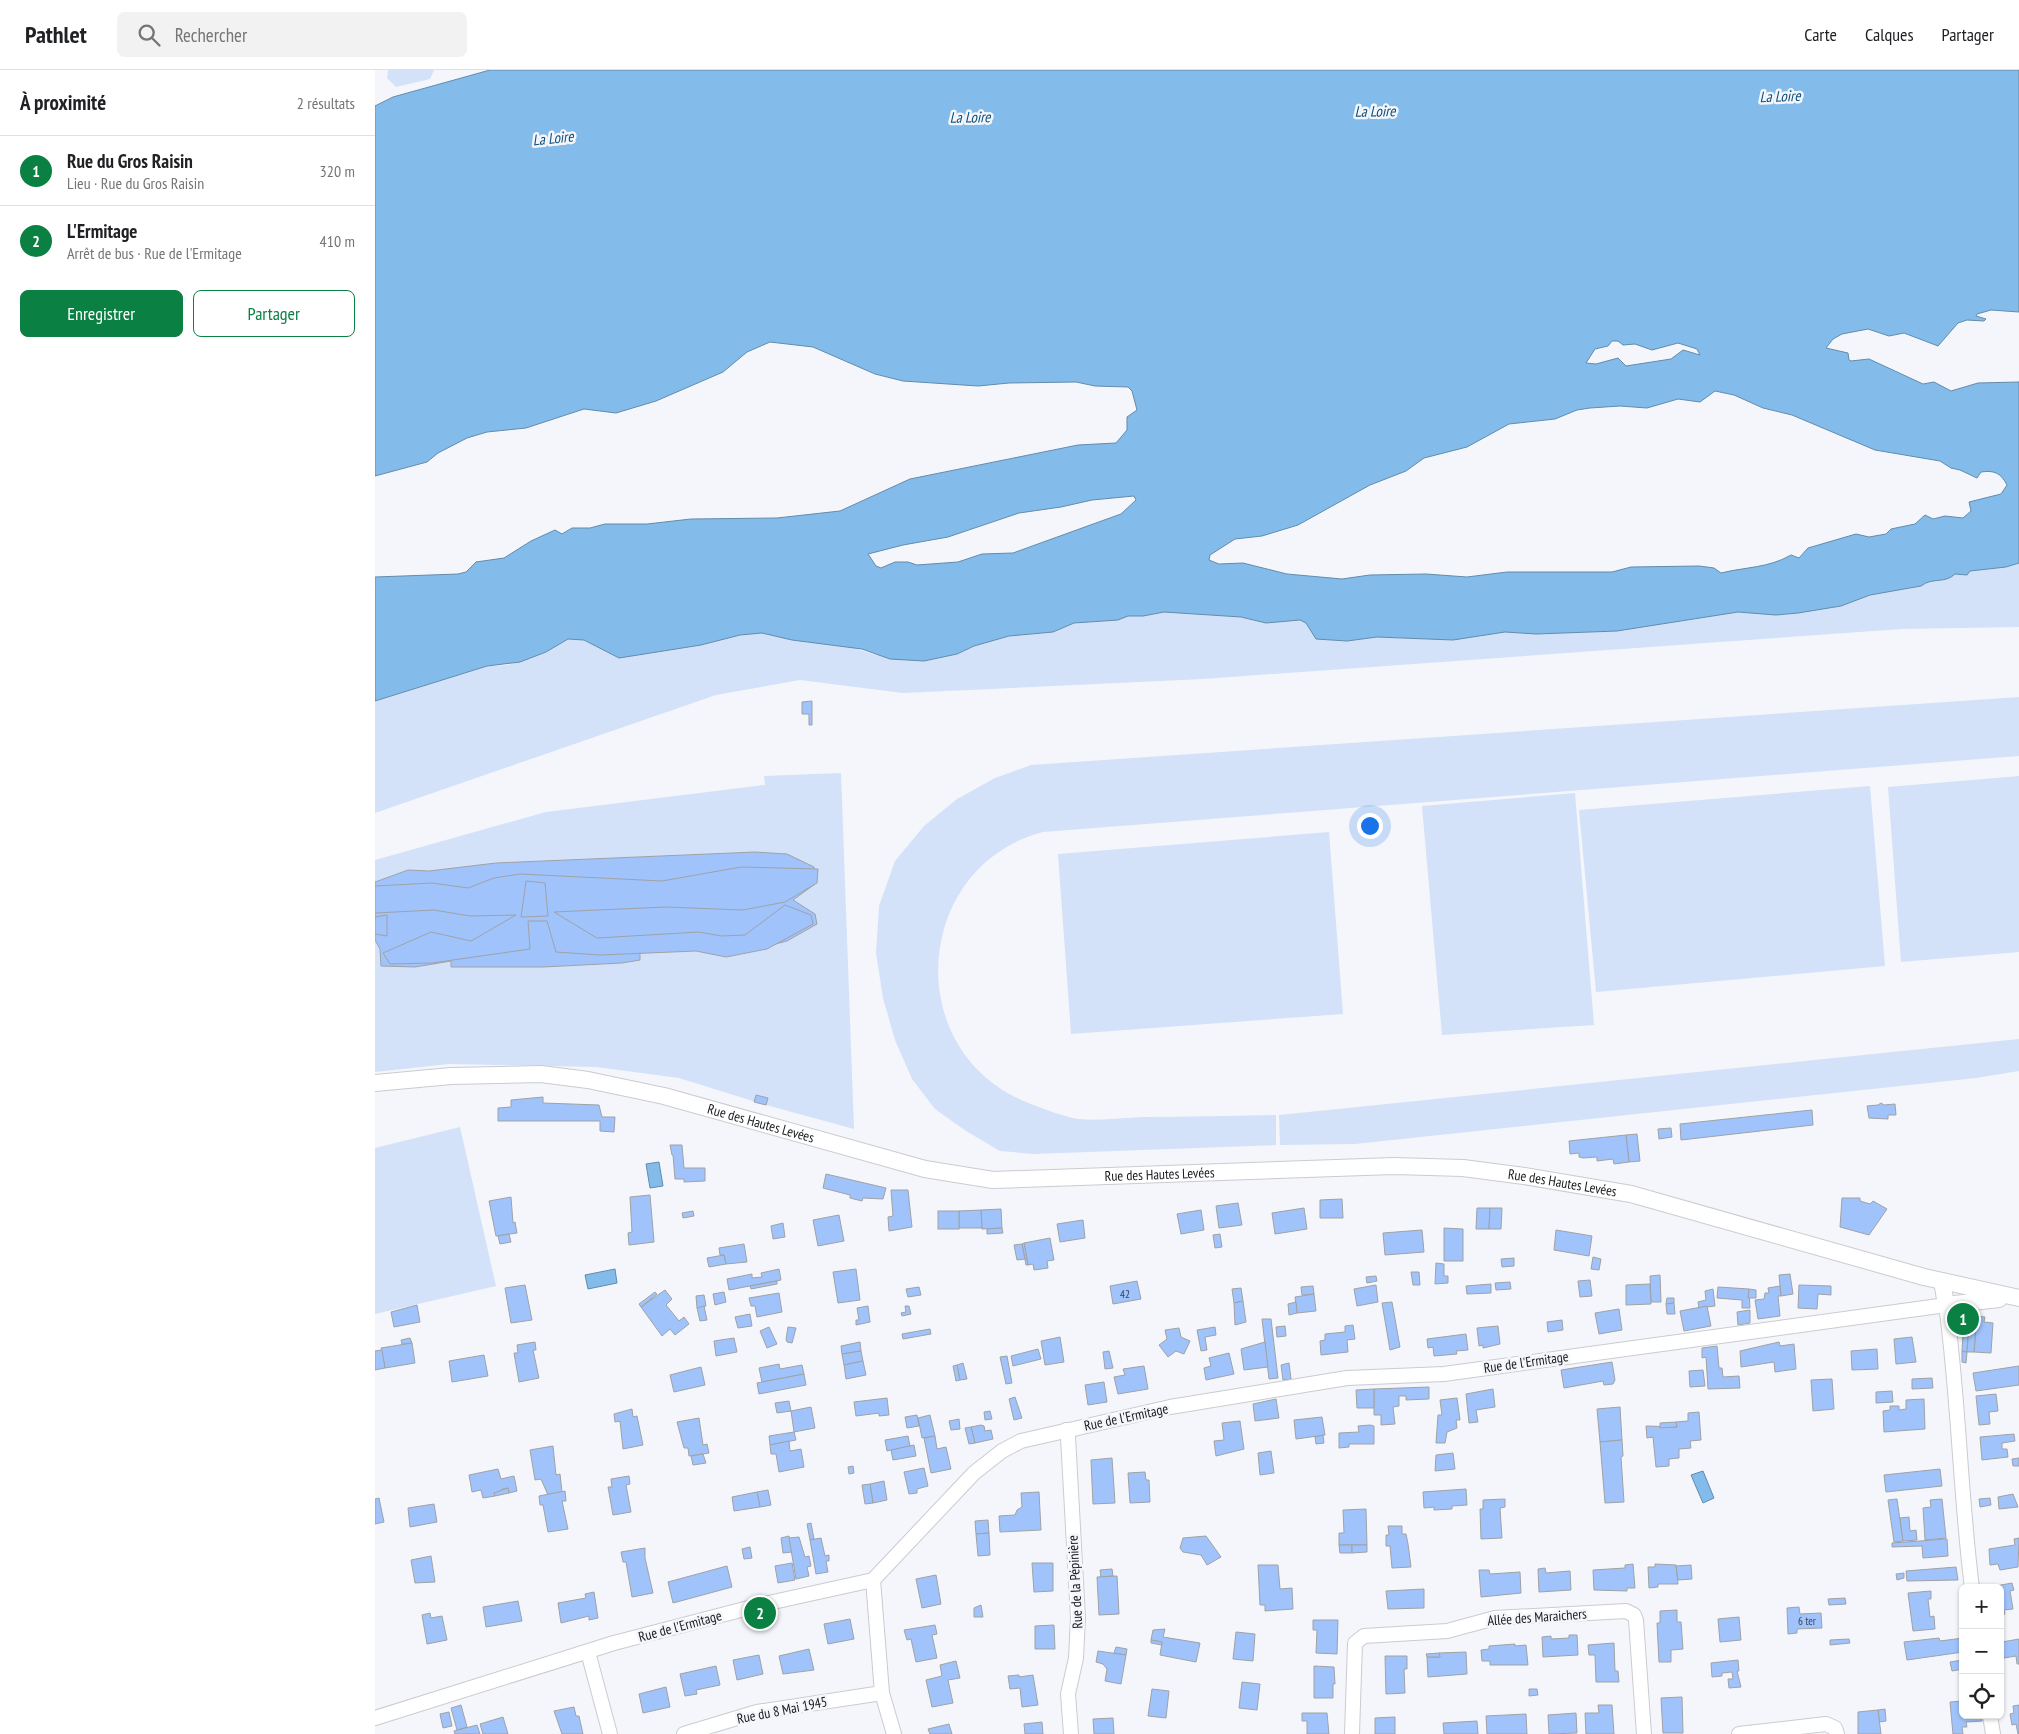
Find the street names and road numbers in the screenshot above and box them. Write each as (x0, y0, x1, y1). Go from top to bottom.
street label: Rue des Hautes Levées (706, 1100, 817, 1147)
street label: Rue des Hautes Levées (1104, 1163, 1215, 1185)
street label: Rue des Hautes Levées (1507, 1165, 1618, 1200)
street label: Rue de l'Ermitage (1482, 1347, 1570, 1377)
street label: Rue de l'Ermitage (1082, 1399, 1170, 1435)
street label: Rue de la Pépinière (1064, 1535, 1086, 1629)
street label: Allée des Maraichers (1487, 1605, 1588, 1629)
street label: Rue de l'Ermitage (636, 1606, 724, 1646)
street label: Rue du 8 Mai 1945 (735, 1692, 829, 1728)

